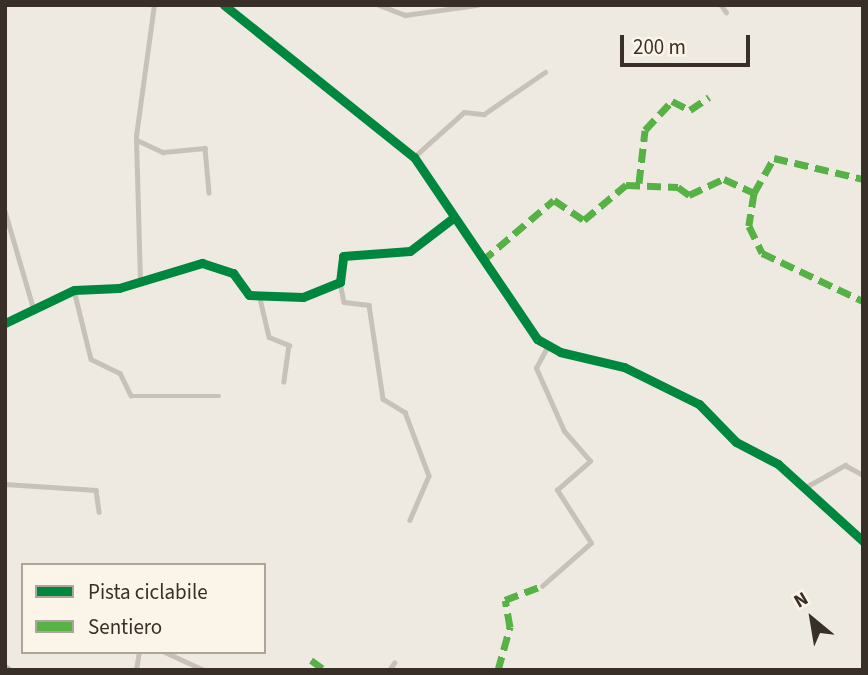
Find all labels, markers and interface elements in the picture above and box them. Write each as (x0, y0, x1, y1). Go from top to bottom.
scale bar (623, 21, 752, 65)
text: 200 m (633, 32, 686, 62)
legend (21, 563, 266, 654)
text: Pista ciclabile (88, 577, 208, 607)
north arrow (777, 584, 847, 654)
text: N (789, 586, 813, 615)
text: Sentiero (88, 612, 162, 642)

